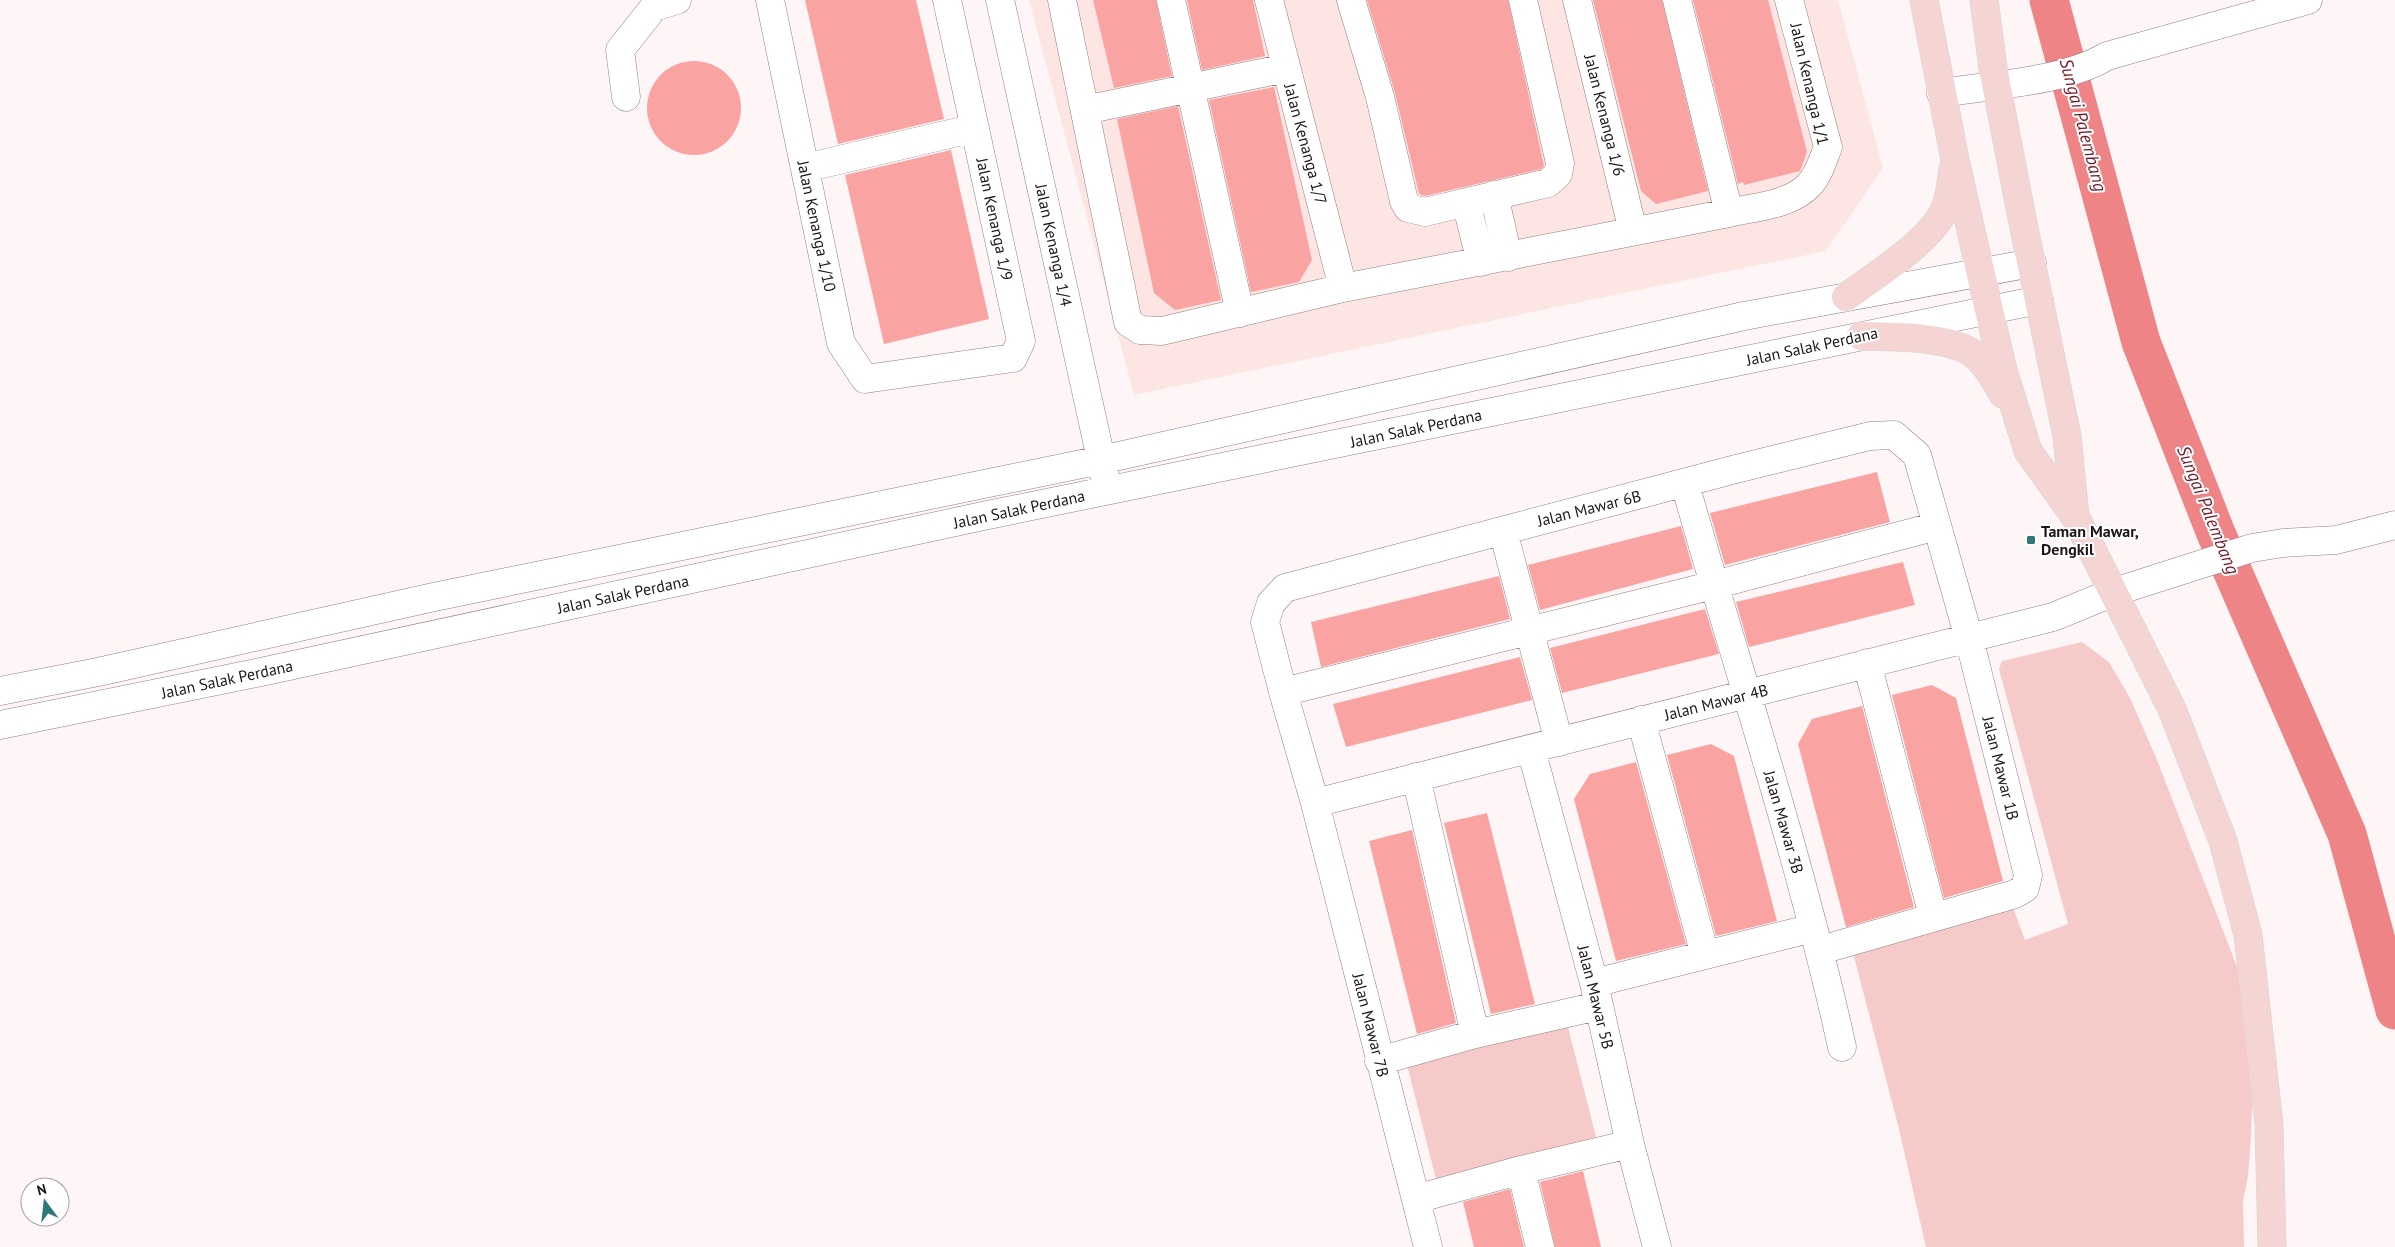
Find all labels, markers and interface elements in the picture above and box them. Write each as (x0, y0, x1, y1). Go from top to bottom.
street label: Jalan Kenanga 1/1 (1786, 20, 1834, 147)
street label: Jalan Kenanga 1/6 (1580, 51, 1630, 178)
water label: Sungai Palembang (2055, 56, 2112, 194)
street label: Jalan Kenanga 1/7 (1280, 80, 1332, 207)
street label: Jalan Kenanga 1/9 (972, 155, 1018, 282)
street label: Jalan Kenanga 1/10 (793, 158, 841, 294)
street label: Jalan Kenanga 1/4 (1031, 181, 1077, 308)
street label: Jalan Salak Perdana (1743, 322, 1880, 370)
street label: Jalan Salak Perdana (1347, 404, 1484, 452)
water label: Sungai Palembang (2172, 442, 2245, 578)
street label: Jalan Salak Perdana (950, 485, 1087, 533)
street label: Jalan Mawar 6B (1534, 485, 1643, 531)
place label: Taman Mawar, Dengkil (2041, 521, 2139, 559)
marker: Taman Mawar, Dengkil (2025, 534, 2037, 546)
street label: Jalan Salak Perdana (554, 570, 691, 618)
street label: Jalan Salak Perdana (158, 655, 295, 703)
street label: Jalan Mawar 4B (1661, 679, 1770, 725)
street label: Jalan Mawar 1B (1978, 713, 2024, 822)
street label: Jalan Mawar 3B (1759, 767, 1808, 876)
street label: Jalan Mawar 5B (1573, 942, 1619, 1051)
street label: Jalan Mawar 7B (1348, 970, 1394, 1079)
north arrow (20, 1177, 70, 1227)
text: N (35, 1180, 48, 1199)

